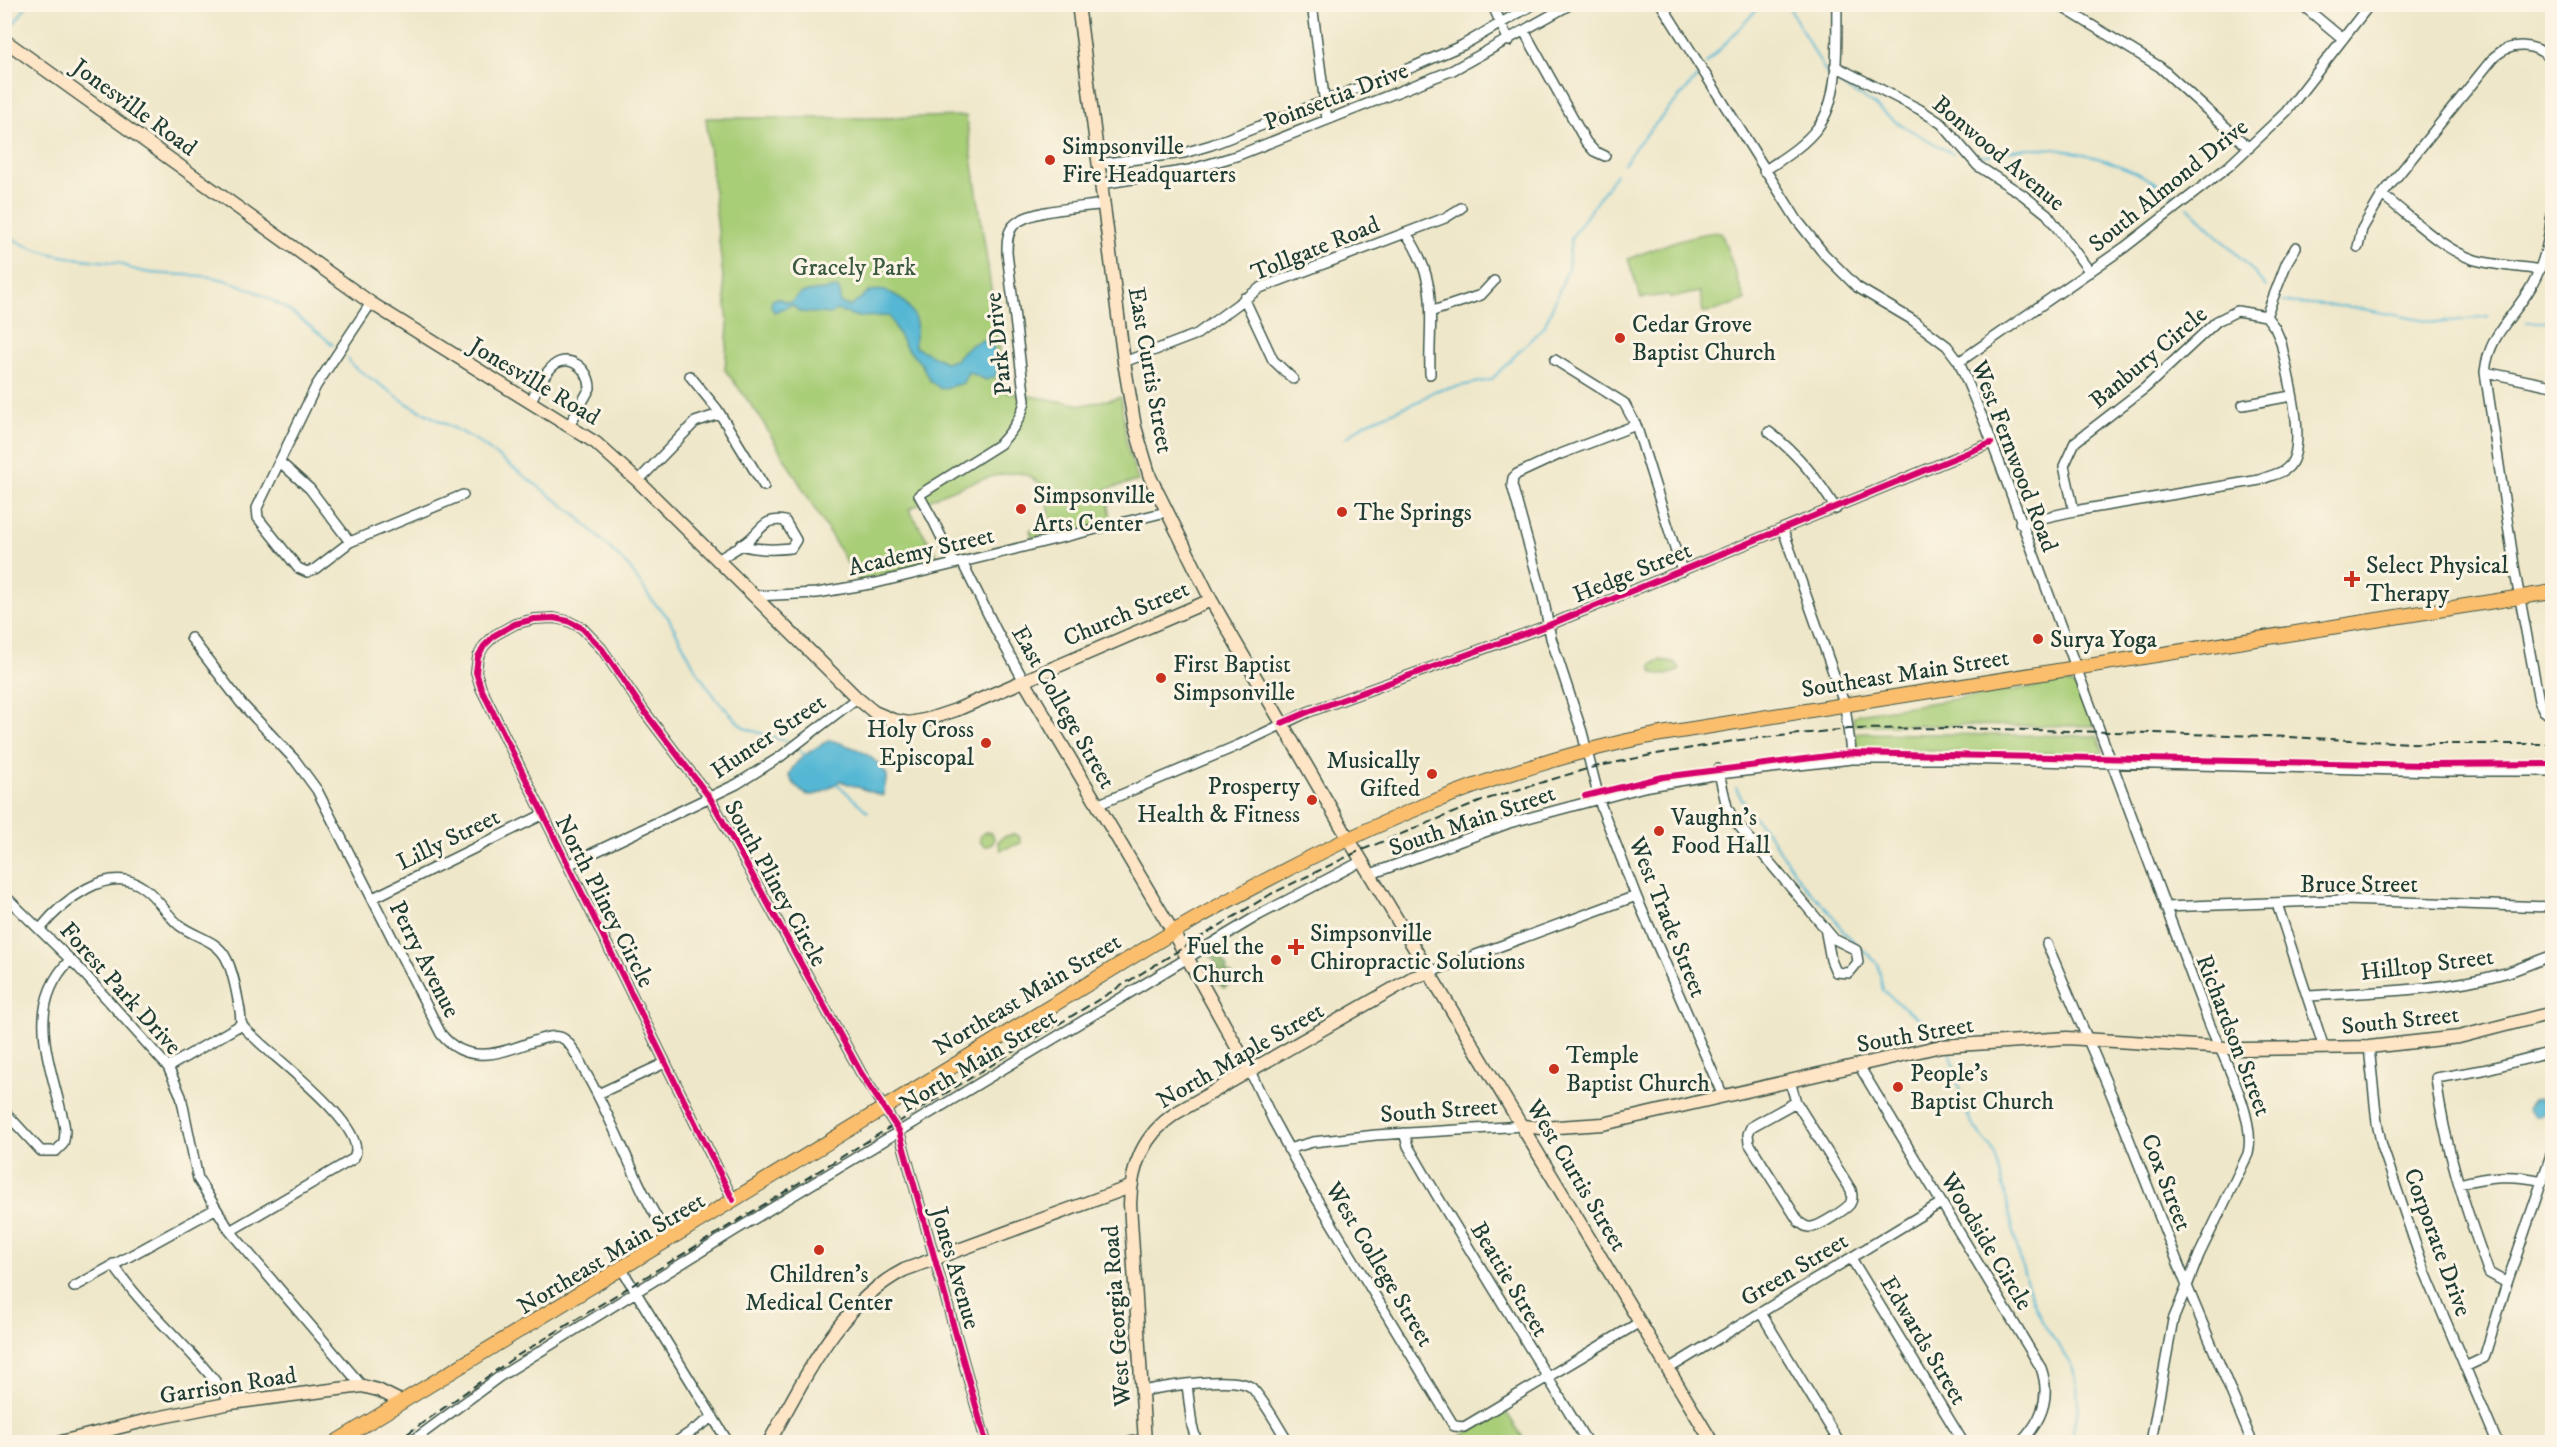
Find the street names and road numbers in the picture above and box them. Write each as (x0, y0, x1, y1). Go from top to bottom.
street label: Jonesville Road (64, 51, 203, 163)
street label: Poinsettia Drive (1260, 56, 1413, 138)
street label: Bonwood Avenue (1926, 89, 2071, 218)
street label: South Almond Drive (2083, 112, 2254, 259)
street label: Tollgate Road (1247, 210, 1384, 288)
street label: East Curtis Street (1121, 285, 1179, 456)
street label: Park Drive (979, 291, 1019, 397)
street label: Banbury Circle (2084, 300, 2214, 416)
street label: Jonesville Road (462, 330, 605, 433)
street label: West Fernwood Road (1963, 356, 2064, 556)
street label: Academy Street (845, 521, 997, 583)
street label: Hedge Street (1569, 535, 1696, 610)
street label: Church Street (1059, 574, 1194, 654)
street label: East College Street (1004, 621, 1122, 795)
street label: Southeast Main Street (1799, 643, 2011, 705)
street label: Hunter Street (705, 687, 832, 786)
street label: South Main Street (1385, 778, 1560, 863)
street label: South Pliney Circle (717, 795, 833, 972)
street label: Lilly Street (392, 802, 505, 878)
street label: North Pliney Circle (548, 810, 661, 993)
street label: West Trade Street (1621, 832, 1713, 1002)
street label: Bruce Street (2300, 870, 2418, 900)
street label: Perry Avenue (382, 896, 466, 1023)
street label: Forest Park Drive (53, 916, 188, 1061)
street label: Northeast Main Street (928, 927, 1127, 1063)
street label: Hilltop Street (2359, 942, 2496, 988)
street label: Richardson Street (2189, 951, 2278, 1120)
street label: North Maple Street (1152, 996, 1330, 1116)
street label: South Street (2340, 1000, 2461, 1042)
street label: North Main Street (895, 1002, 1063, 1120)
street label: South Street (1854, 1010, 1976, 1060)
street label: South Street (1379, 1092, 1499, 1130)
street label: West Curtis Street (1519, 1093, 1633, 1257)
street label: Cox Street (2134, 1130, 2198, 1235)
street label: Corporate Drive (2396, 1164, 2478, 1321)
street label: Woodside Circle (1933, 1166, 2039, 1316)
street label: West College Street (1318, 1176, 1440, 1353)
street label: Northeast Main Street (512, 1186, 711, 1322)
street label: Jones Avenue (923, 1202, 987, 1333)
street label: Beattie Street (1463, 1217, 1555, 1343)
street label: West Georgia Road (1096, 1224, 1138, 1409)
street label: Green Street (1735, 1226, 1854, 1314)
street label: Edwards Street (1873, 1271, 1974, 1411)
street label: Garrison Road (158, 1360, 299, 1412)

